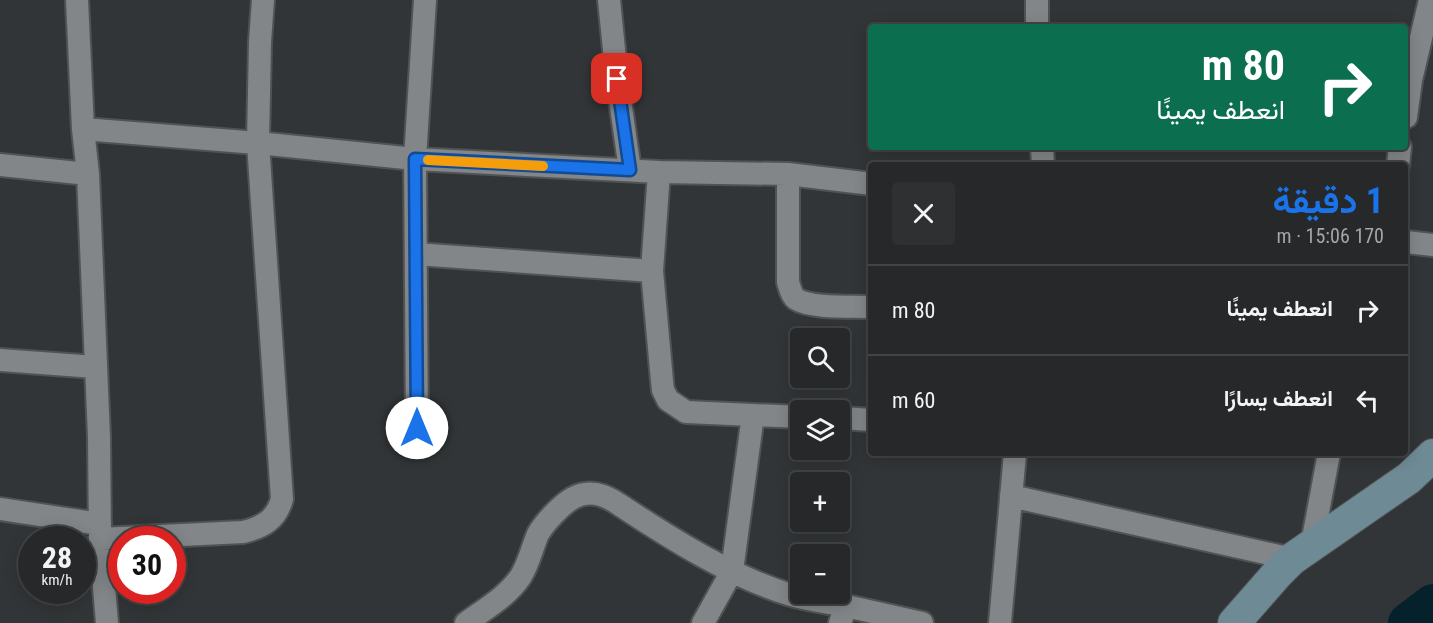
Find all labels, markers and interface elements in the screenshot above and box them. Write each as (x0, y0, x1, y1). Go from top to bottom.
text: 80 m (1202, 41, 1285, 90)
icon: right (1306, 48, 1384, 126)
pin (591, 53, 642, 104)
icon: arrive (600, 62, 633, 95)
text: انعطف يمينًا (1156, 94, 1285, 126)
text: 1 دقيقة (1273, 180, 1384, 222)
button: close (892, 182, 955, 245)
text: 170 m · 15:06 (1277, 224, 1384, 248)
icon: right (1351, 294, 1384, 327)
text: انعطف يمينًا (1227, 296, 1333, 321)
text: 80 m (892, 298, 935, 323)
map controls (790, 328, 850, 604)
button: search (790, 328, 850, 388)
icon: left (1351, 384, 1384, 417)
text: انعطف يسارًا (1224, 386, 1333, 411)
text: 60 m (892, 388, 935, 413)
position arrow (385, 396, 449, 460)
button: layers (790, 400, 850, 460)
button: + (790, 472, 850, 532)
speed limit sign: 30 (108, 526, 186, 604)
text: 28 (42, 540, 72, 575)
button: − (790, 544, 850, 604)
text: km/h (42, 571, 72, 589)

